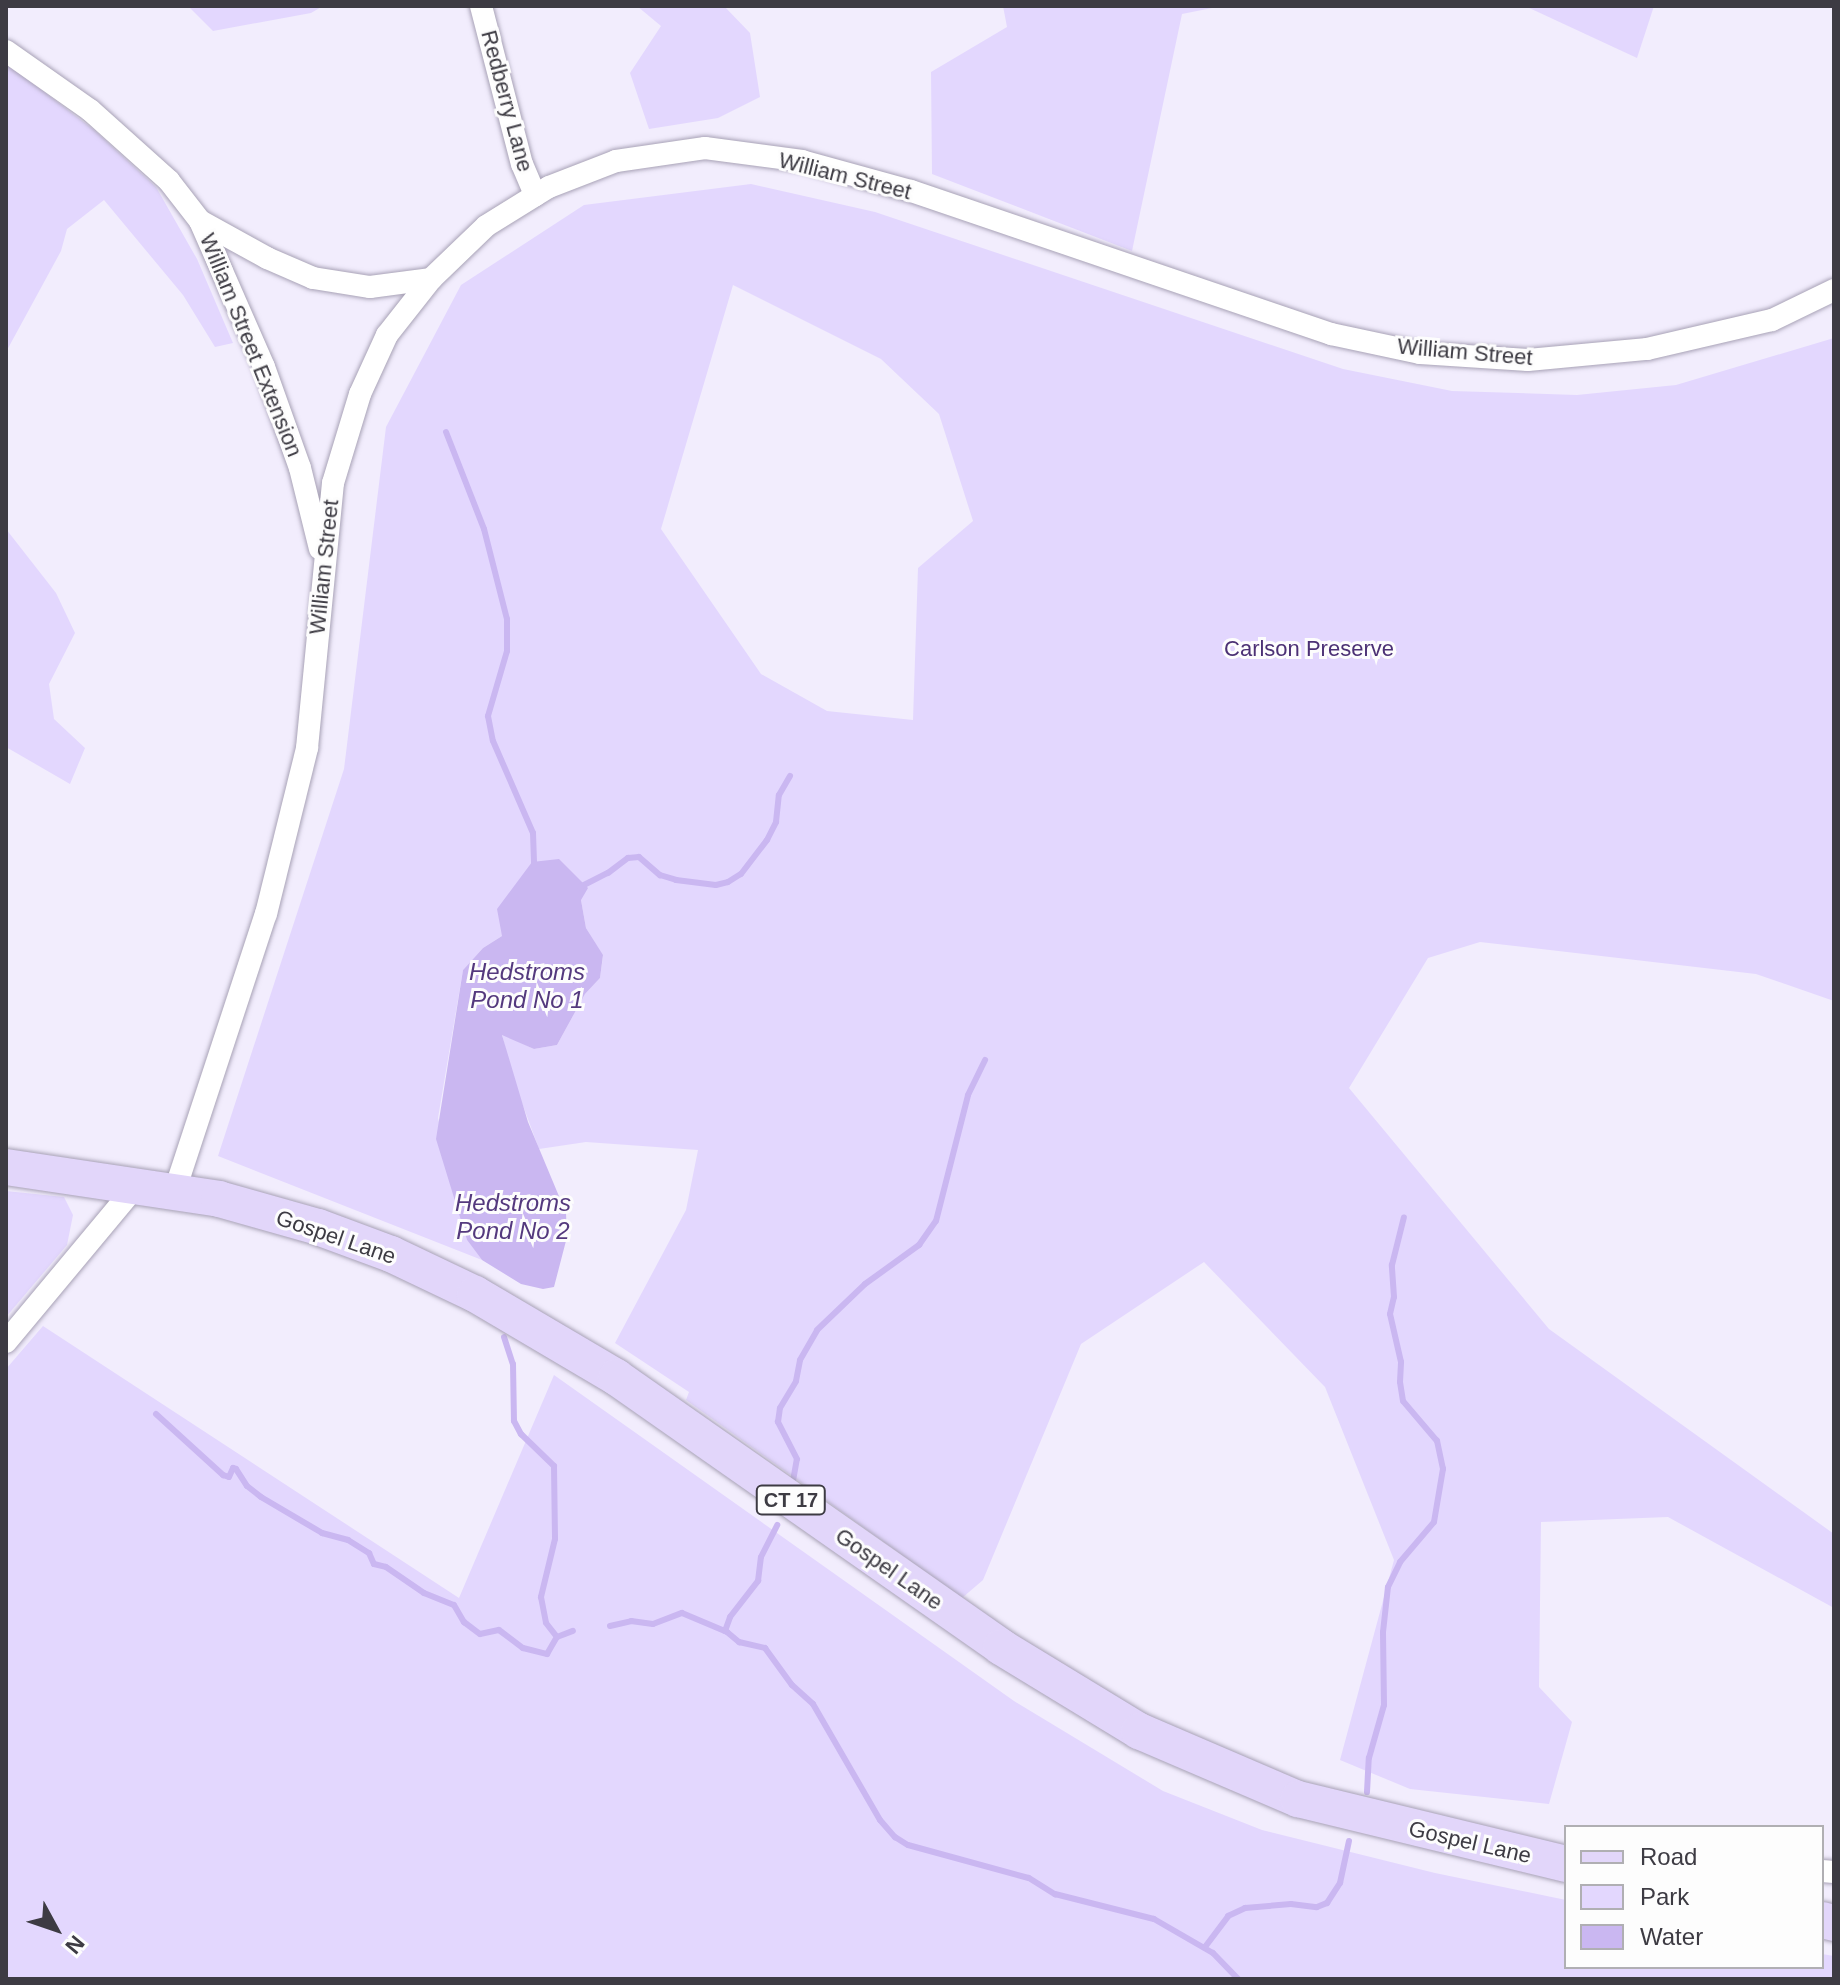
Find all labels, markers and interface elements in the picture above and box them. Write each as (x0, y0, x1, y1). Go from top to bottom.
street label: Redberry Lane (475, 27, 539, 175)
street label: William Street (776, 147, 914, 205)
street label: William Street Extension (194, 230, 308, 460)
street label: William Street (1396, 333, 1534, 371)
street label: William Street (304, 498, 344, 636)
park label: Carlson Preserve (1224, 636, 1394, 662)
water label: Hedstroms Pond No 1 (469, 958, 585, 1014)
water label: Hedstroms Pond No 2 (455, 1189, 571, 1245)
street label: Gospel Lane (273, 1204, 399, 1270)
road number: CT 17 (755, 1484, 827, 1516)
street label: Gospel Lane (830, 1522, 948, 1616)
street label: Gospel Lane (1406, 1815, 1534, 1869)
legend (1564, 1825, 1824, 1969)
text: Road (1640, 1843, 1697, 1870)
text: Park (1640, 1883, 1689, 1910)
north arrow (16, 1889, 96, 1969)
text: Water (1640, 1923, 1703, 1950)
text: N (60, 1931, 89, 1959)

